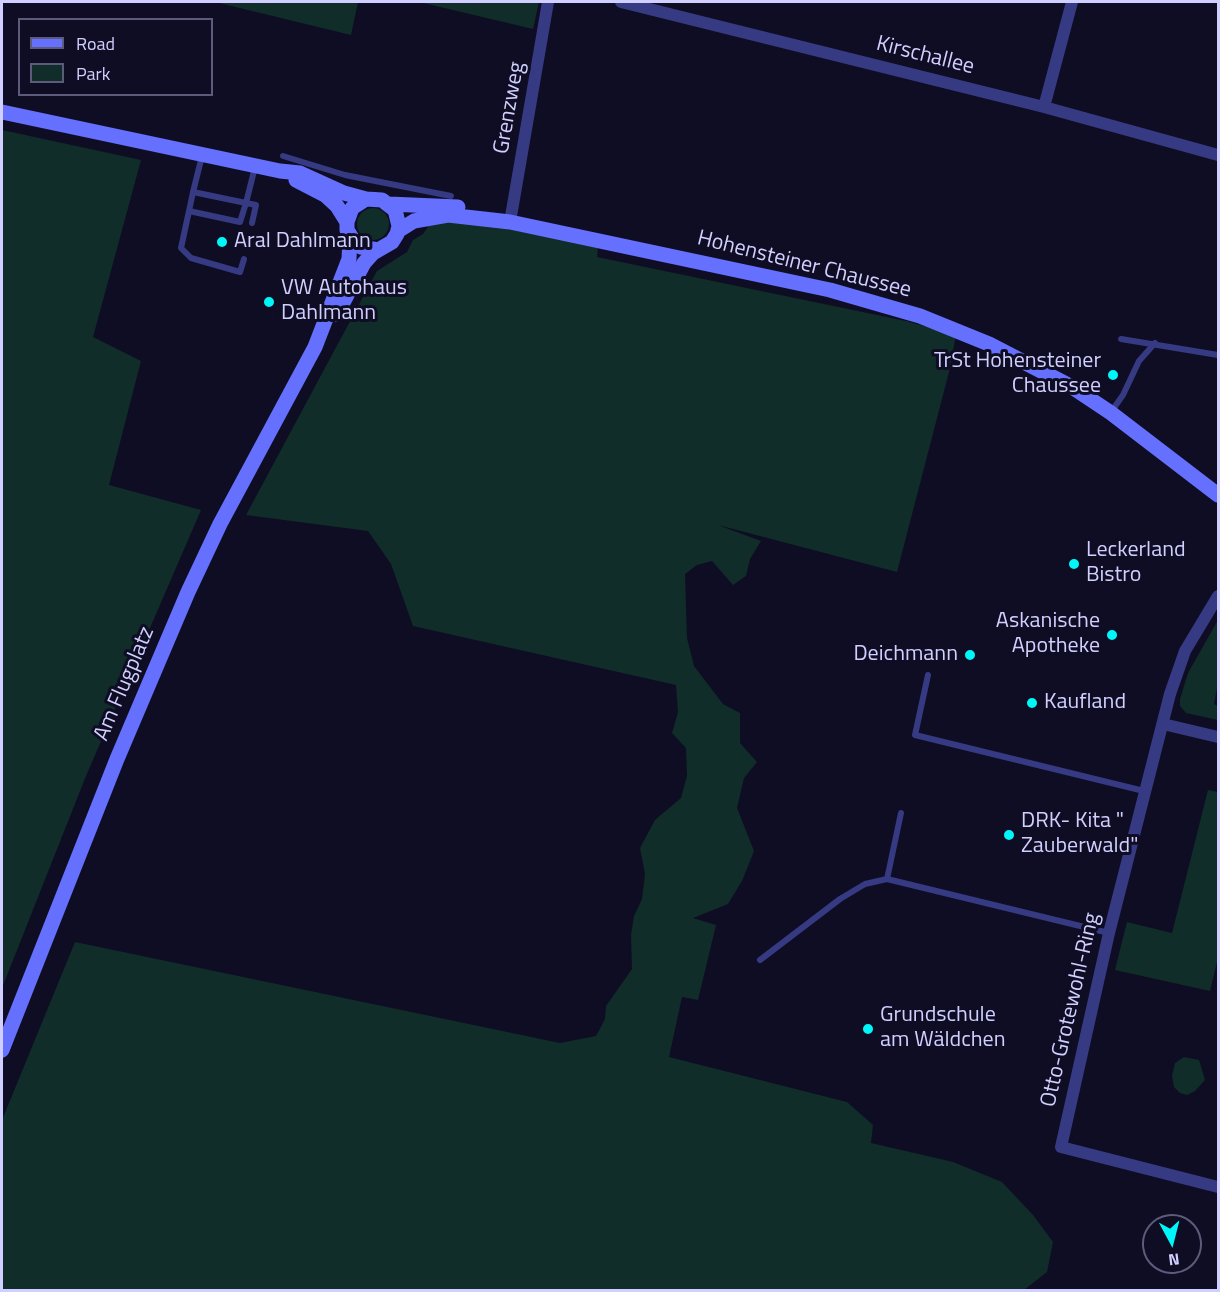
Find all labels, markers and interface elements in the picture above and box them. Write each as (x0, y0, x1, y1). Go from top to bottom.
legend (18, 18, 213, 96)
text: Road (76, 30, 115, 57)
street label: Kirschallee (873, 31, 977, 81)
text: Park (76, 60, 110, 87)
street label: Grenzweg (489, 60, 531, 156)
street label: Hohensteiner Chaussee (694, 226, 914, 304)
place label: Aral Dahlmann (234, 229, 371, 255)
marker: Aral Dahlmann (215, 235, 229, 249)
place label: VW Autohaus Dahlmann (281, 276, 407, 328)
marker: VW Autohaus Dahlmann (262, 295, 276, 309)
place label: TrSt Hohensteiner Chaussee (934, 349, 1101, 400)
marker: TrSt Hohensteiner Chaussee (1106, 368, 1120, 382)
place label: Leckerland Bistro (1086, 538, 1186, 590)
marker: Leckerland Bistro (1067, 557, 1081, 571)
place label: Askanische Apotheke (996, 609, 1100, 660)
street label: Am Flugplatz (89, 623, 161, 745)
marker: Askanische Apotheke (1105, 628, 1119, 642)
place label: Deichmann (853, 642, 958, 668)
marker: Deichmann (963, 648, 977, 662)
place label: Kaufland (1044, 690, 1126, 716)
marker: Kaufland (1025, 696, 1039, 710)
place label: DRK- Kita " Zauberwald" (1021, 809, 1138, 860)
marker: DRK- Kita " Zauberwald" (1002, 828, 1016, 842)
street label: Otto-Grotewohl-Ring (1036, 910, 1106, 1110)
place label: Grundschule am Wäldchen (880, 1003, 1005, 1054)
marker: Grundschule am Wäldchen (861, 1022, 875, 1036)
north arrow (1142, 1214, 1202, 1274)
text: N (1167, 1247, 1181, 1272)

